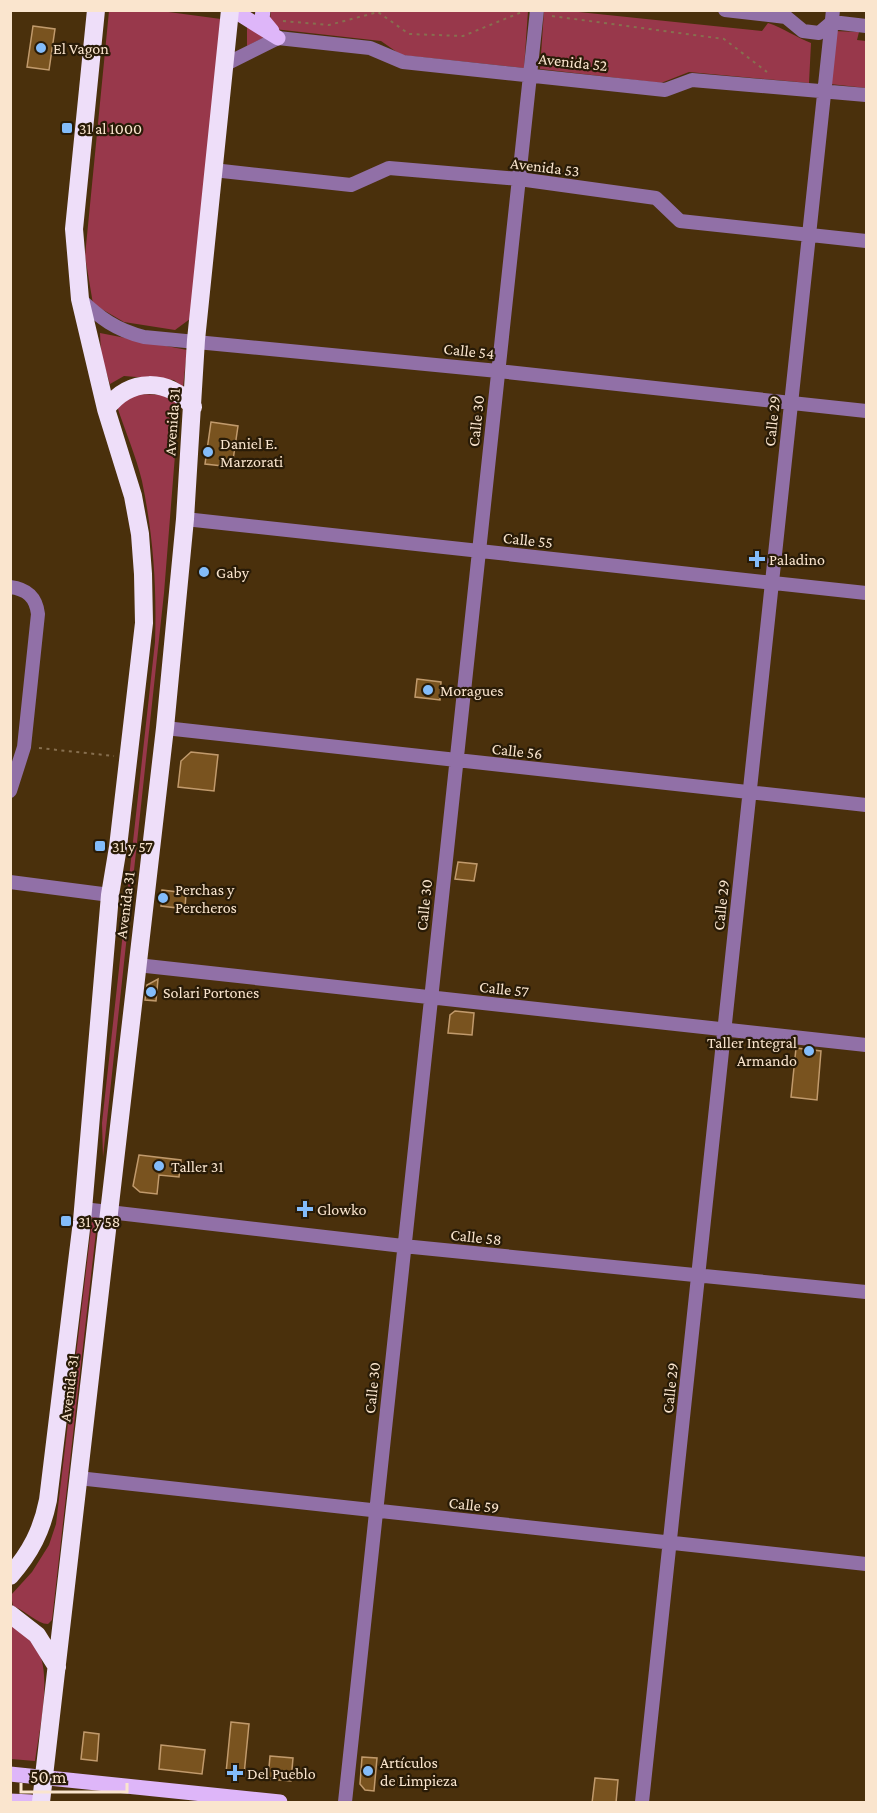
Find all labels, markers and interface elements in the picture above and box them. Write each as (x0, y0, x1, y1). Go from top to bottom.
place label: El Vagon (53, 40, 109, 58)
marker: El Vagon (34, 41, 48, 55)
street label: Avenida 52 (538, 50, 609, 74)
place label: 31 al 1000 (79, 120, 142, 137)
marker: 31 al 1000 (60, 121, 74, 135)
street label: Avenida 53 (509, 154, 581, 180)
street label: Calle 54 (443, 340, 495, 362)
street label: Avenida 31 (161, 388, 183, 456)
street label: Calle 30 (465, 394, 487, 448)
street label: Calle 29 (761, 395, 783, 447)
place label: Daniel E. Marzorati (220, 435, 283, 470)
marker: Daniel E. Marzorati (201, 445, 215, 459)
street label: Calle 55 (502, 529, 554, 551)
place label: Paladino (769, 551, 825, 568)
marker: Paladino (750, 552, 764, 566)
place label: Gaby (216, 564, 250, 582)
marker: Gaby (197, 565, 211, 579)
place label: Moragues (440, 682, 504, 700)
marker: Moragues (421, 683, 435, 697)
street label: Calle 56 (491, 740, 543, 762)
place label: 31 y 57 (112, 838, 153, 856)
marker: 31 y 57 (93, 839, 107, 853)
street label: Avenida 31 (112, 870, 138, 940)
street label: Calle 30 (413, 878, 435, 932)
street label: Calle 29 (710, 879, 732, 931)
place label: Perchas y Percheros (175, 881, 237, 916)
marker: Perchas y Percheros (156, 891, 170, 905)
street label: Calle 57 (478, 978, 530, 1000)
place label: Solari Portones (163, 984, 259, 1001)
marker: Solari Portones (144, 985, 158, 999)
place label: Taller Integral Armando (707, 1034, 797, 1069)
marker: Taller Integral Armando (802, 1044, 816, 1058)
place label: Taller 31 (171, 1158, 224, 1175)
marker: Taller 31 (152, 1159, 166, 1173)
place label: Glowko (317, 1201, 367, 1218)
marker: Glowko (298, 1202, 312, 1216)
place label: 31 y 58 (78, 1213, 120, 1231)
marker: 31 y 58 (59, 1214, 73, 1228)
street label: Calle 58 (450, 1226, 502, 1248)
street label: Avenida 31 (56, 1353, 82, 1423)
street label: Calle 30 (361, 1361, 383, 1415)
street label: Calle 29 (659, 1362, 681, 1414)
street label: Calle 59 (448, 1494, 500, 1516)
place label: Artículos de Limpieza (380, 1754, 458, 1790)
scale bar (21, 1756, 128, 1794)
marker: Artículos de Limpieza (361, 1764, 375, 1778)
place label: Del Pueblo (247, 1765, 316, 1782)
marker: Del Pueblo (228, 1766, 242, 1780)
text: 50 m (30, 1767, 67, 1787)

